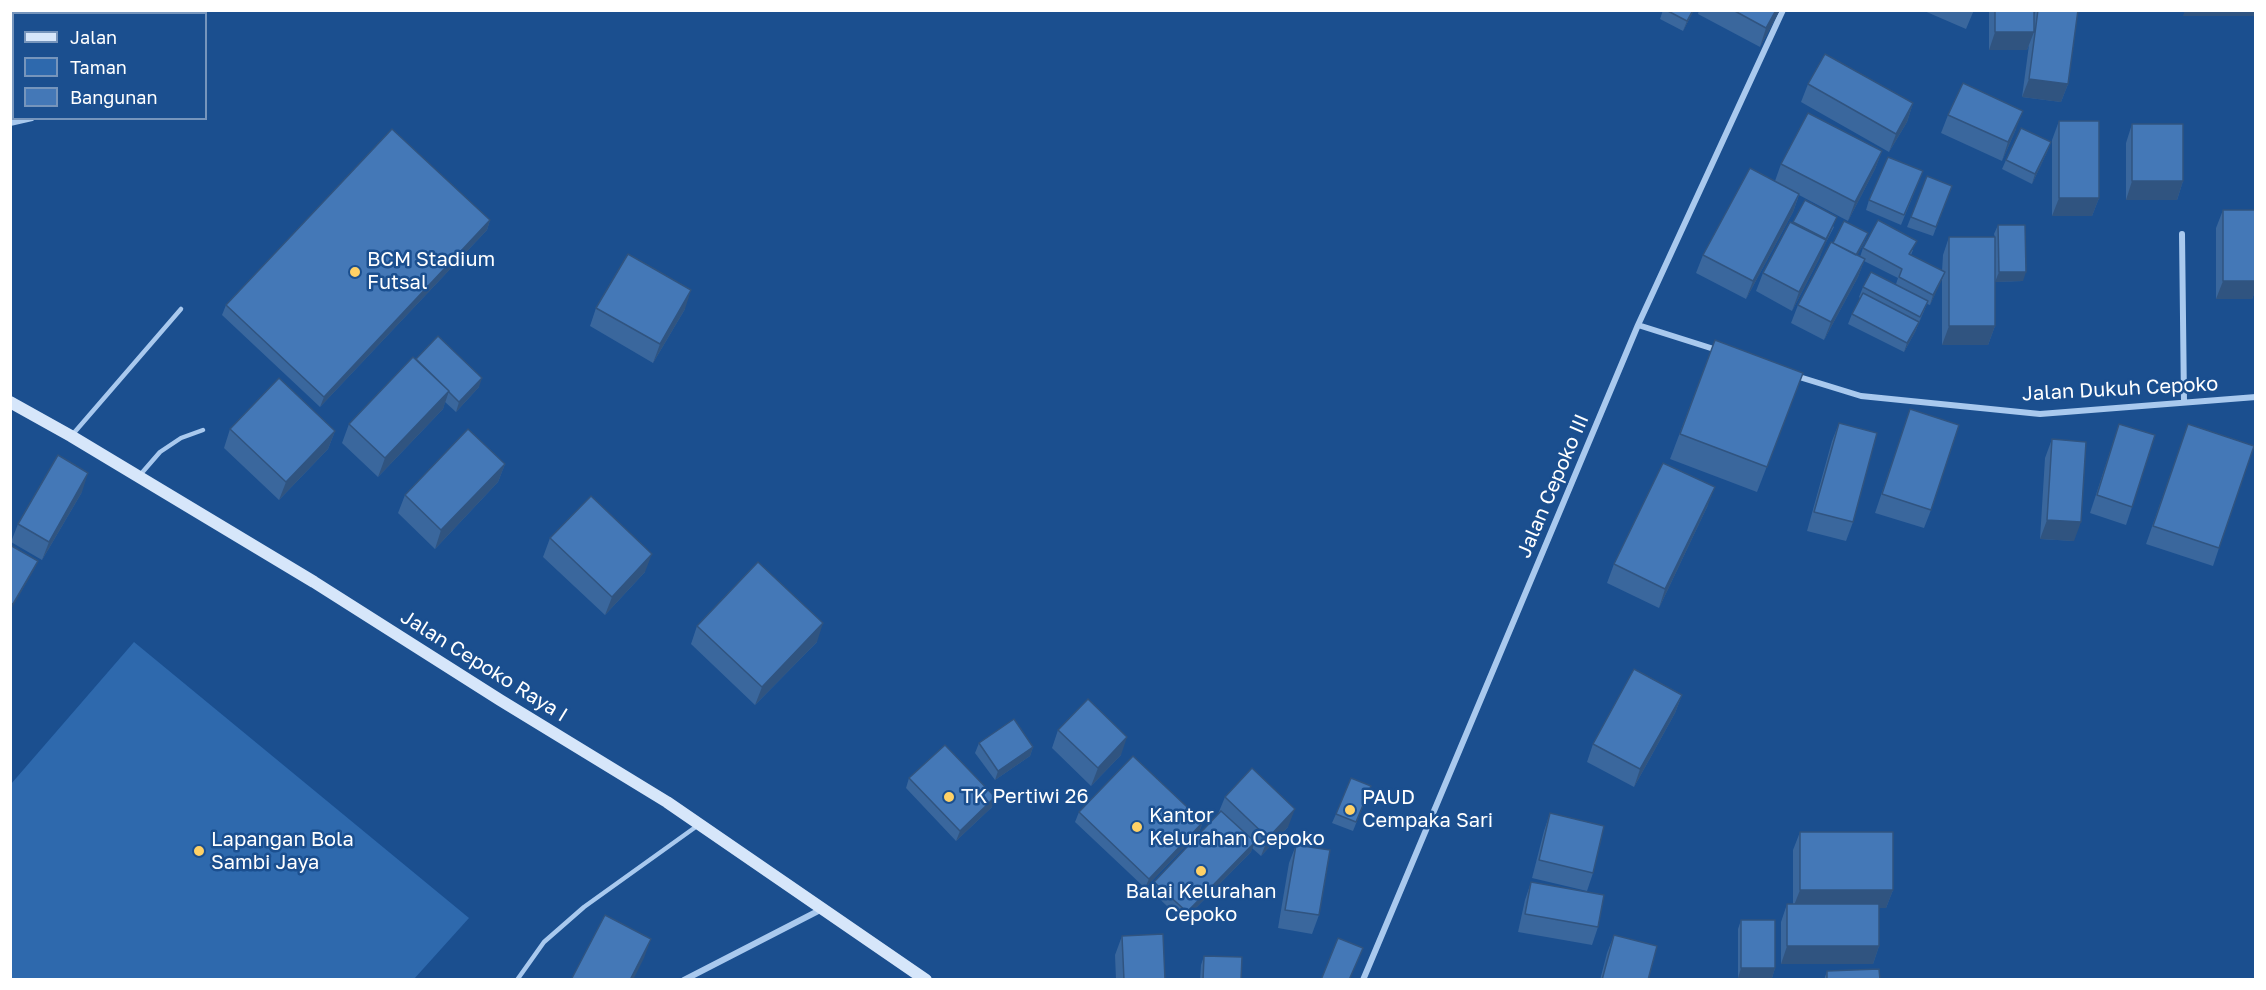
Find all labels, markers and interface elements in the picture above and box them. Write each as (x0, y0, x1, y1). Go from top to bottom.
legend (12, 12, 207, 120)
text: Jalan (70, 26, 117, 48)
text: Taman (70, 56, 127, 78)
text: Bangunan (70, 86, 158, 108)
place label: BCM Stadium Futsal (367, 248, 495, 295)
marker: BCM Stadium Futsal (348, 265, 362, 279)
street label: Jalan Dukuh Cepoko (2021, 372, 2219, 406)
street label: Jalan Cepoko III (1512, 411, 1594, 561)
street label: Jalan Cepoko Raya I (396, 605, 572, 727)
place label: TK Pertiwi 26 (961, 785, 1089, 809)
place label: PAUD Cempaka Sari (1362, 786, 1493, 833)
marker: TK Pertiwi 26 (942, 790, 956, 804)
marker: PAUD Cempaka Sari (1343, 803, 1357, 817)
place label: Kantor Kelurahan Cepoko (1149, 804, 1325, 851)
marker: Kantor Kelurahan Cepoko (1130, 820, 1144, 834)
place label: Lapangan Bola Sambi Jaya (211, 828, 354, 875)
marker: Lapangan Bola Sambi Jaya (192, 844, 206, 858)
marker: Balai Kelurahan Cepoko (1194, 864, 1208, 878)
place label: Balai Kelurahan Cepoko (1125, 880, 1277, 927)

